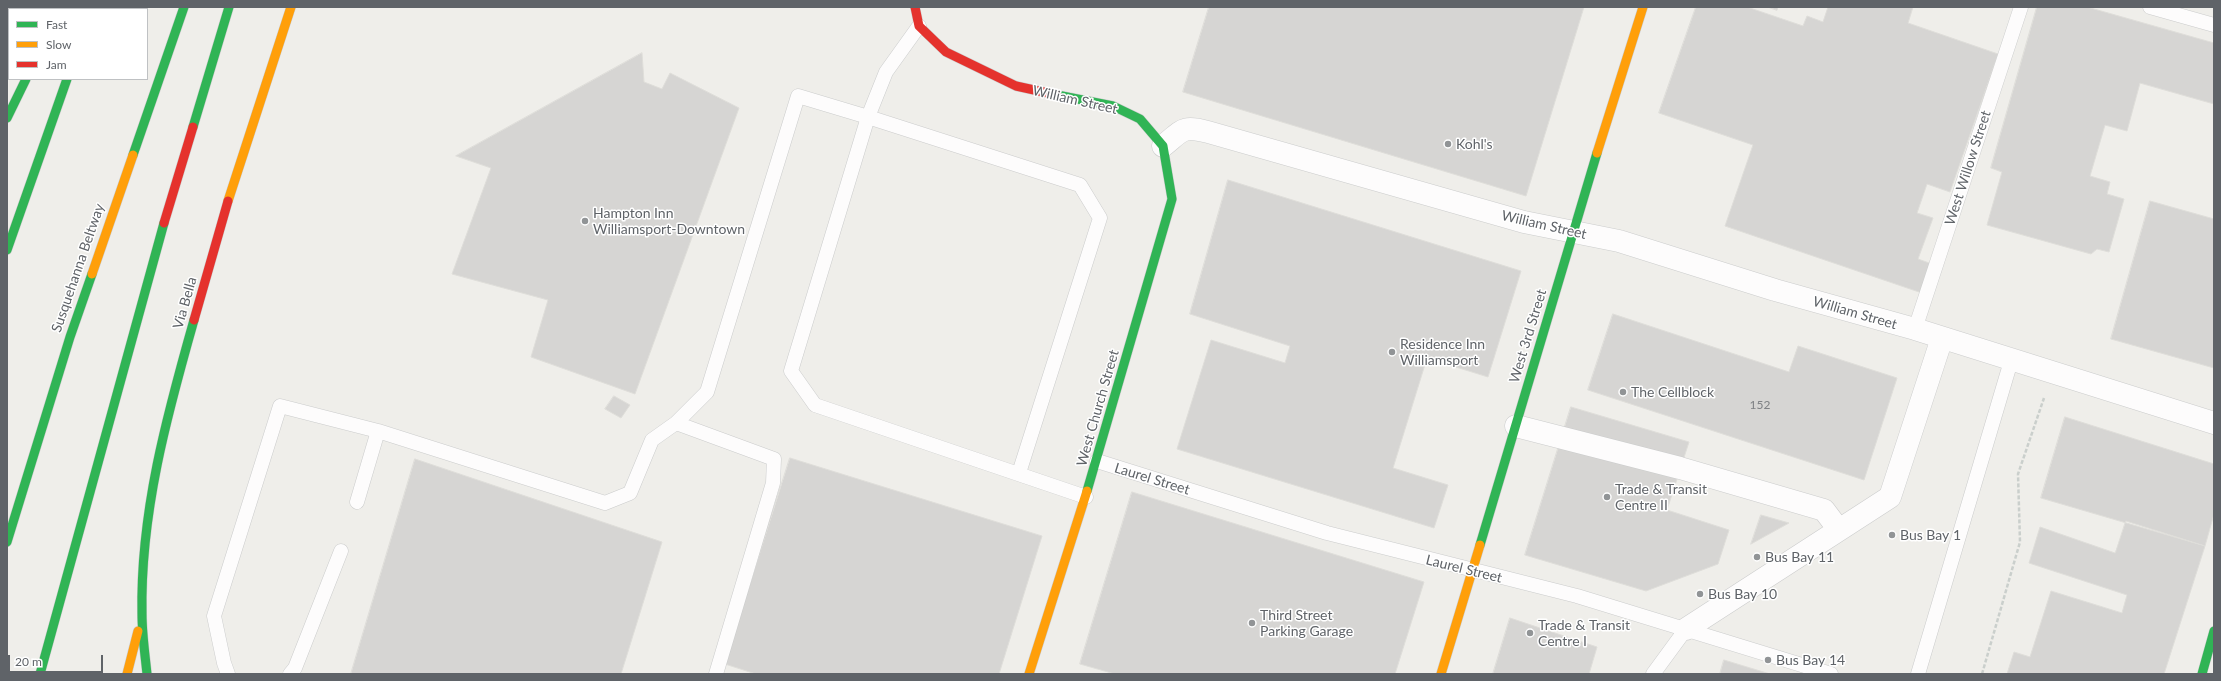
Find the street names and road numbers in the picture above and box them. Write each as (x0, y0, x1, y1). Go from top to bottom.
street label: William Street (1031, 82, 1119, 118)
street label: West Willow Street (1942, 109, 1994, 227)
street label: Susquehanna Beltway (48, 202, 108, 334)
street label: William Street (1500, 207, 1588, 243)
street label: Via Bella (170, 275, 200, 331)
street label: West 3rd Street (1506, 287, 1550, 385)
street label: William Street (1811, 293, 1899, 333)
street label: West Church Street (1073, 348, 1123, 468)
street label: Laurel Street (1112, 460, 1192, 498)
street label: Laurel Street (1424, 551, 1504, 587)

